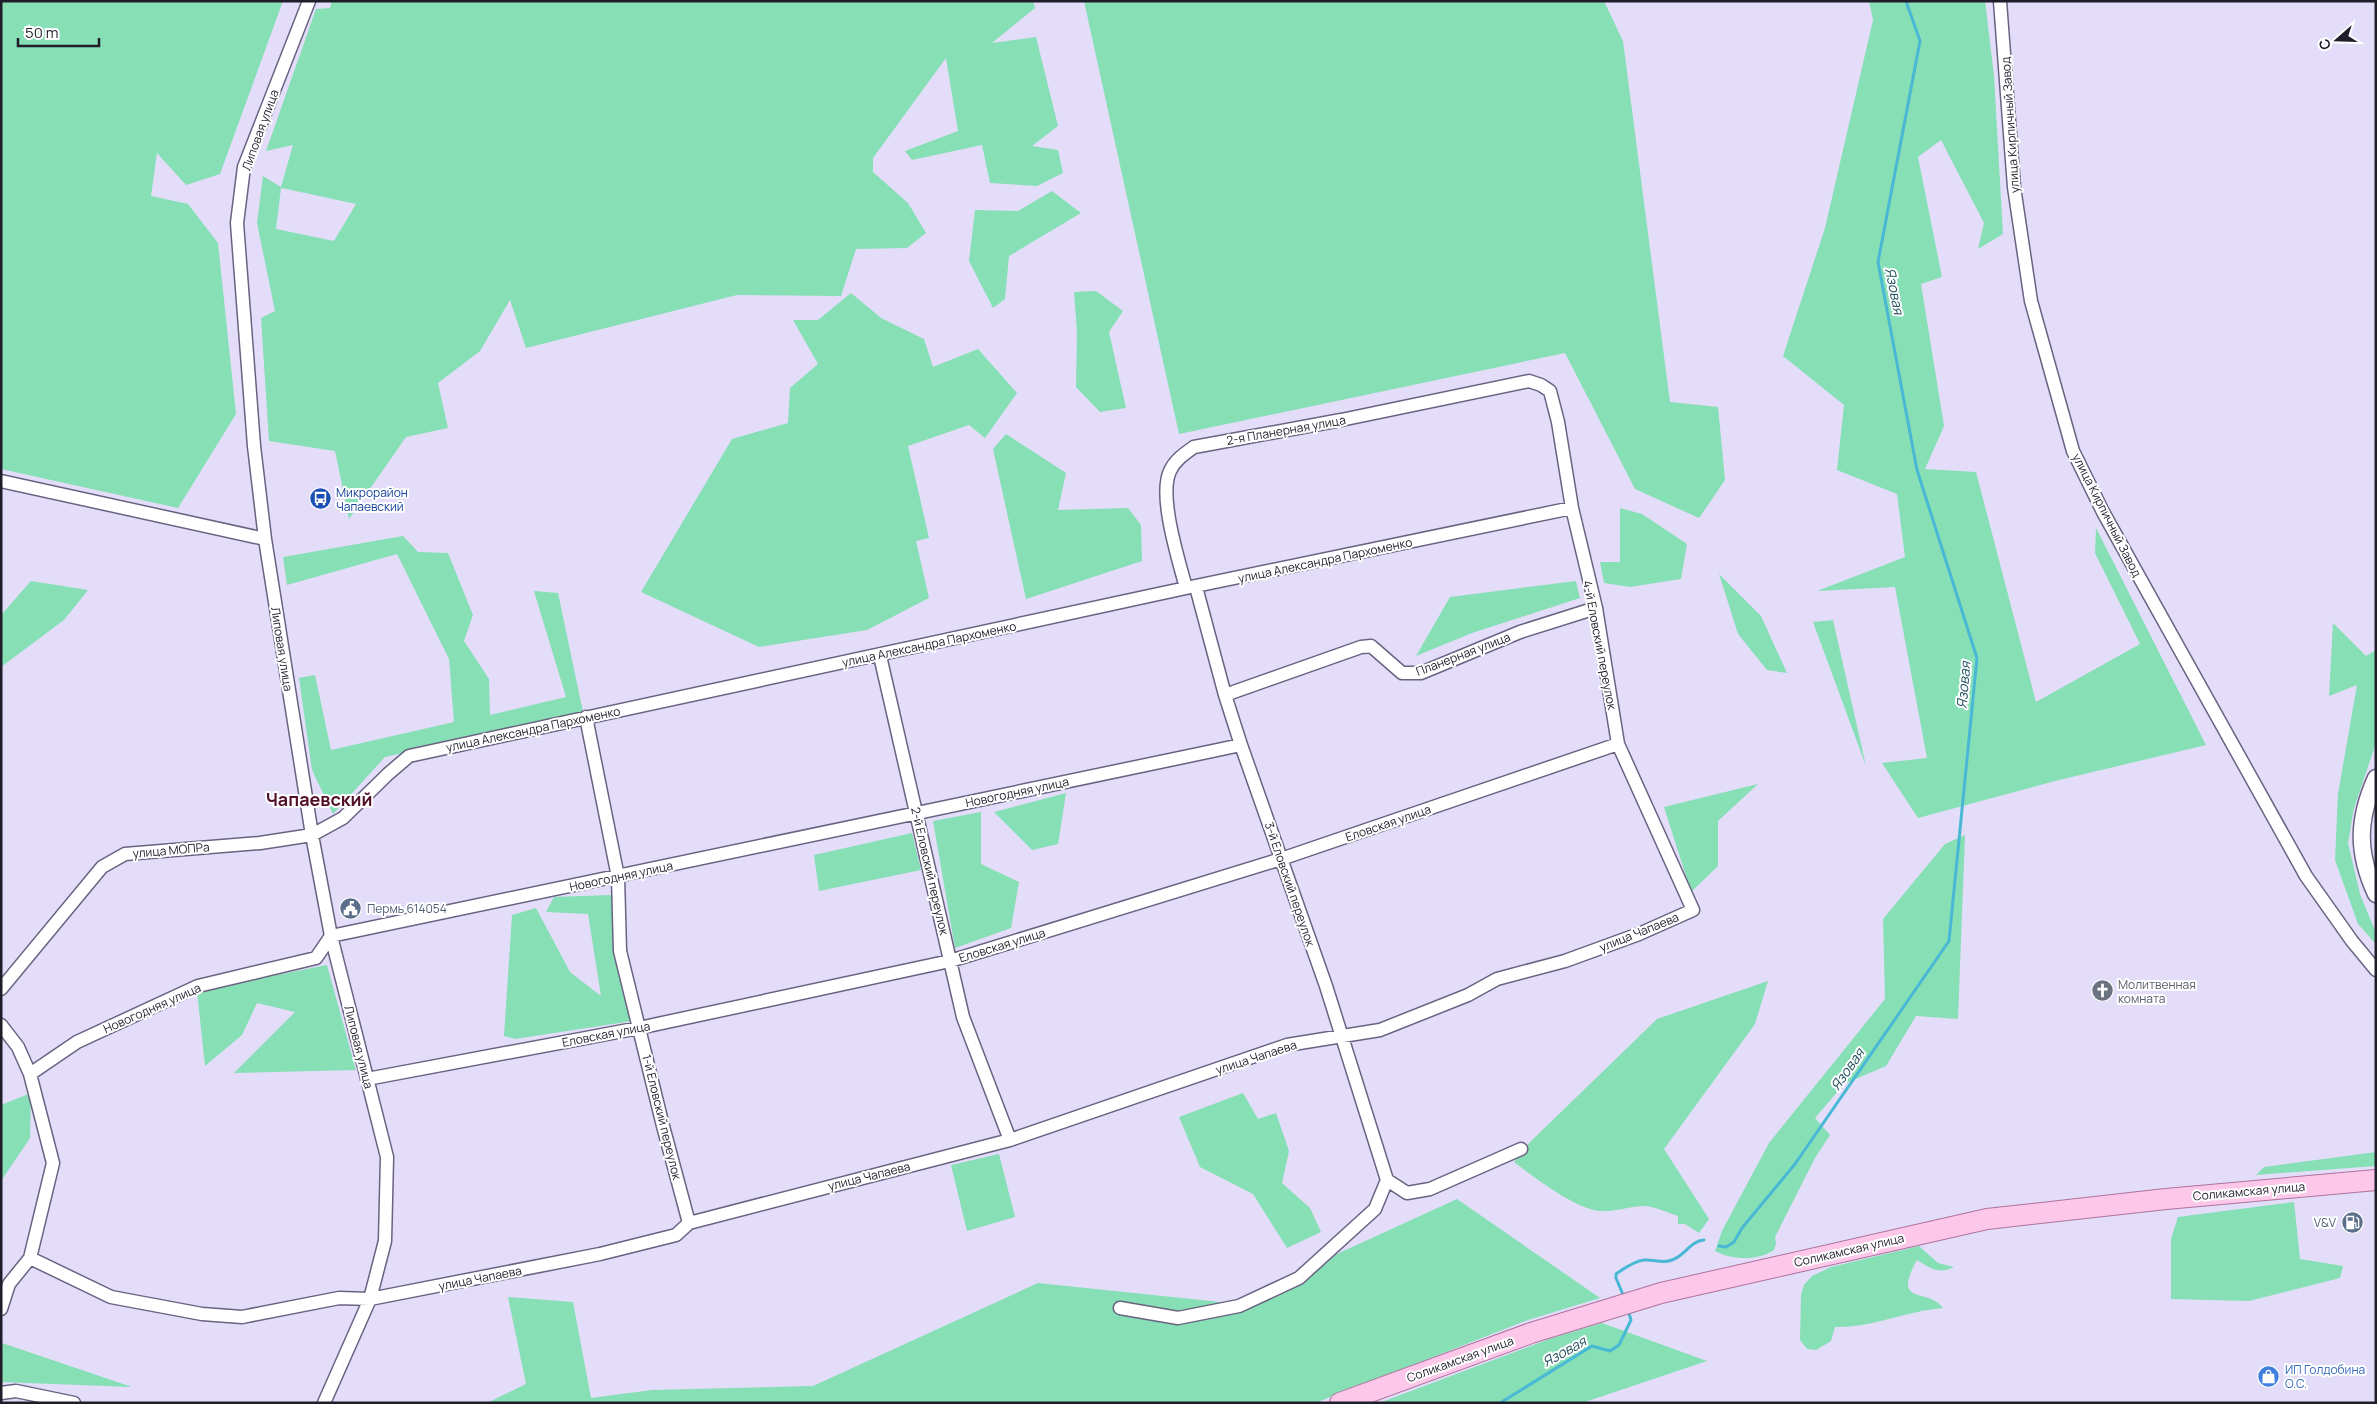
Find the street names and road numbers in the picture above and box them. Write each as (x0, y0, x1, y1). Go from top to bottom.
street label: улица Кирпичный Завод (1997, 56, 2023, 194)
street label: Липовая улица (237, 87, 283, 173)
street label: 2-я Планерная улица (1225, 411, 1347, 449)
street label: улица Кирпичный Завод (2068, 450, 2146, 580)
street label: улица Александра Пархоменко (1236, 533, 1414, 587)
street label: 4-й Еловский переулок (1579, 579, 1621, 712)
street label: Липовая улица (267, 606, 297, 692)
street label: улица Александра Пархоменко (840, 617, 1018, 671)
street label: Планерная улица (1413, 628, 1513, 680)
street label: улица Александра Пархоменко (444, 702, 622, 756)
street label: Новогодняя улица (964, 773, 1070, 811)
street label: Еловская улица (1343, 800, 1433, 846)
street label: 2-й Еловский переулок (907, 805, 953, 938)
street label: 3-й Еловский переулок (1261, 819, 1320, 950)
street label: улица МОПРа (132, 838, 210, 862)
street label: Новогодняя улица (568, 857, 674, 895)
street label: улица Чапаева (1597, 908, 1681, 956)
street label: Еловская улица (957, 924, 1047, 966)
street label: Новогодняя улица (100, 979, 204, 1037)
street label: Липовая улица (340, 1004, 378, 1090)
street label: Еловская улица (560, 1017, 652, 1051)
street label: улица Чапаева (1213, 1036, 1299, 1078)
street label: 1-й Еловский переулок (638, 1052, 686, 1183)
street label: улица Чапаева (826, 1158, 912, 1194)
street label: Соликамская улица (2192, 1178, 2306, 1204)
street label: Соликамская улица (1792, 1229, 1906, 1271)
street label: улица Чапаева (437, 1262, 523, 1294)
street label: Соликамская улица (1404, 1332, 1516, 1386)

